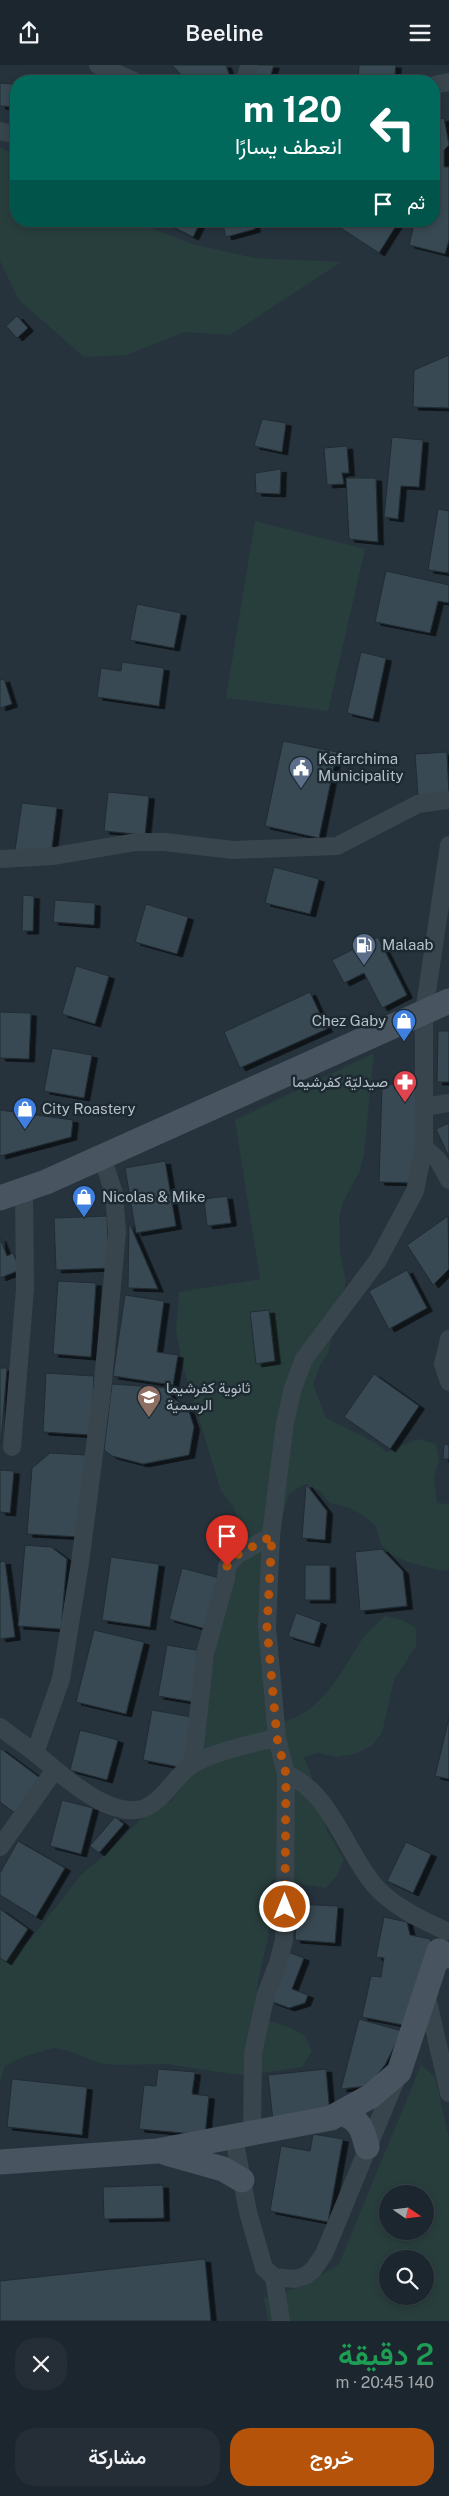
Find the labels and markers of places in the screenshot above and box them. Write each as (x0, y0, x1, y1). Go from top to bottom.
place label: Kafarchima Municipality (318, 750, 404, 784)
public building icon: Kafarchima Municipality (288, 755, 314, 789)
fuel station icon: Malaab (351, 932, 377, 966)
place label: Malaab (382, 936, 434, 953)
shop icon: Chez Gaby (391, 1008, 417, 1042)
place label: Chez Gaby (312, 1012, 386, 1029)
pharmacy icon: صيدليّة كفرشيما (392, 1069, 418, 1103)
place label: صيدليّة كفرشيما (292, 1073, 388, 1091)
shop icon: City Roastery (12, 1096, 38, 1130)
place label: City Roastery (42, 1100, 136, 1117)
shop icon: Nicolas & Mike (71, 1184, 97, 1218)
place label: Nicolas & Mike (102, 1188, 205, 1205)
place label: ثانوية كفرشيما الرسمية (166, 1379, 251, 1414)
school or university icon: ثانوية كفرشيما الرسمية (136, 1384, 162, 1418)
pin (206, 1515, 248, 1566)

